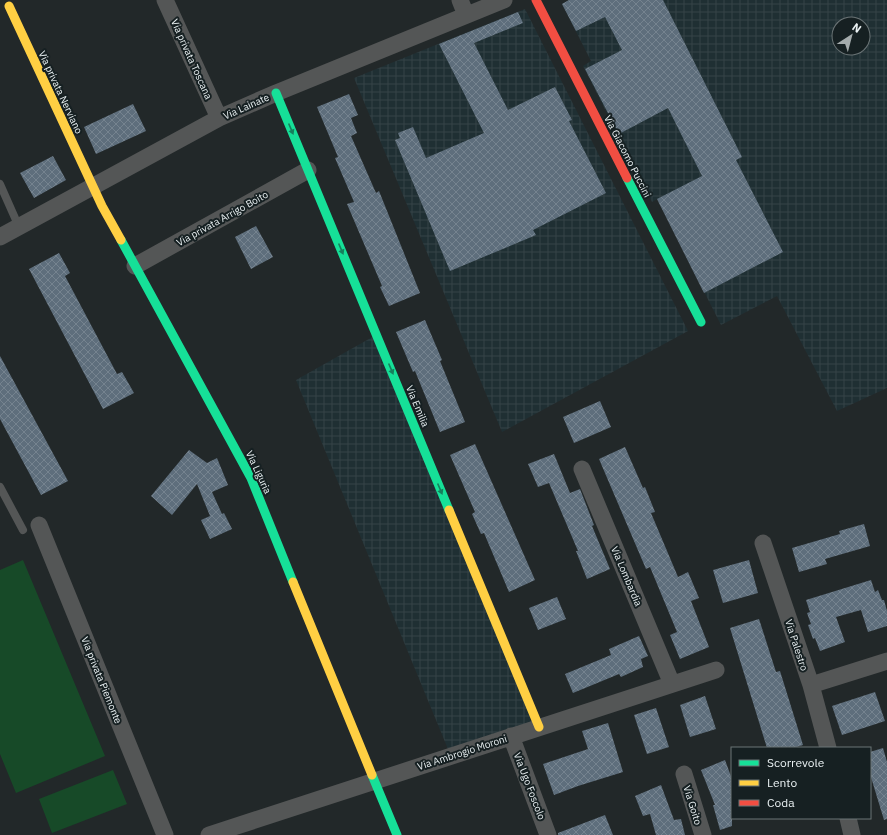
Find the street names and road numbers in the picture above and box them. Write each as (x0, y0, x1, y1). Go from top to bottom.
street label: Via privata Toscana (168, 17, 215, 102)
street label: Via privata Nerviano (36, 49, 86, 136)
street label: Via Lainate (221, 90, 272, 122)
street label: Via Giacomo Puccini (601, 113, 654, 200)
street label: Via privata Arrigo Boito (174, 188, 271, 249)
street label: Via Emilia (403, 383, 432, 430)
street label: Via Liguria (243, 449, 274, 497)
street label: Via Lombardia (608, 544, 645, 609)
street label: Via Palestro (782, 618, 811, 673)
street label: Via privata Piemonte (78, 635, 125, 726)
street label: Via Ambrogio Moroni (416, 732, 509, 773)
street label: Via Ugo Foscolo (511, 751, 548, 822)
street label: Via Goito (680, 784, 705, 827)

